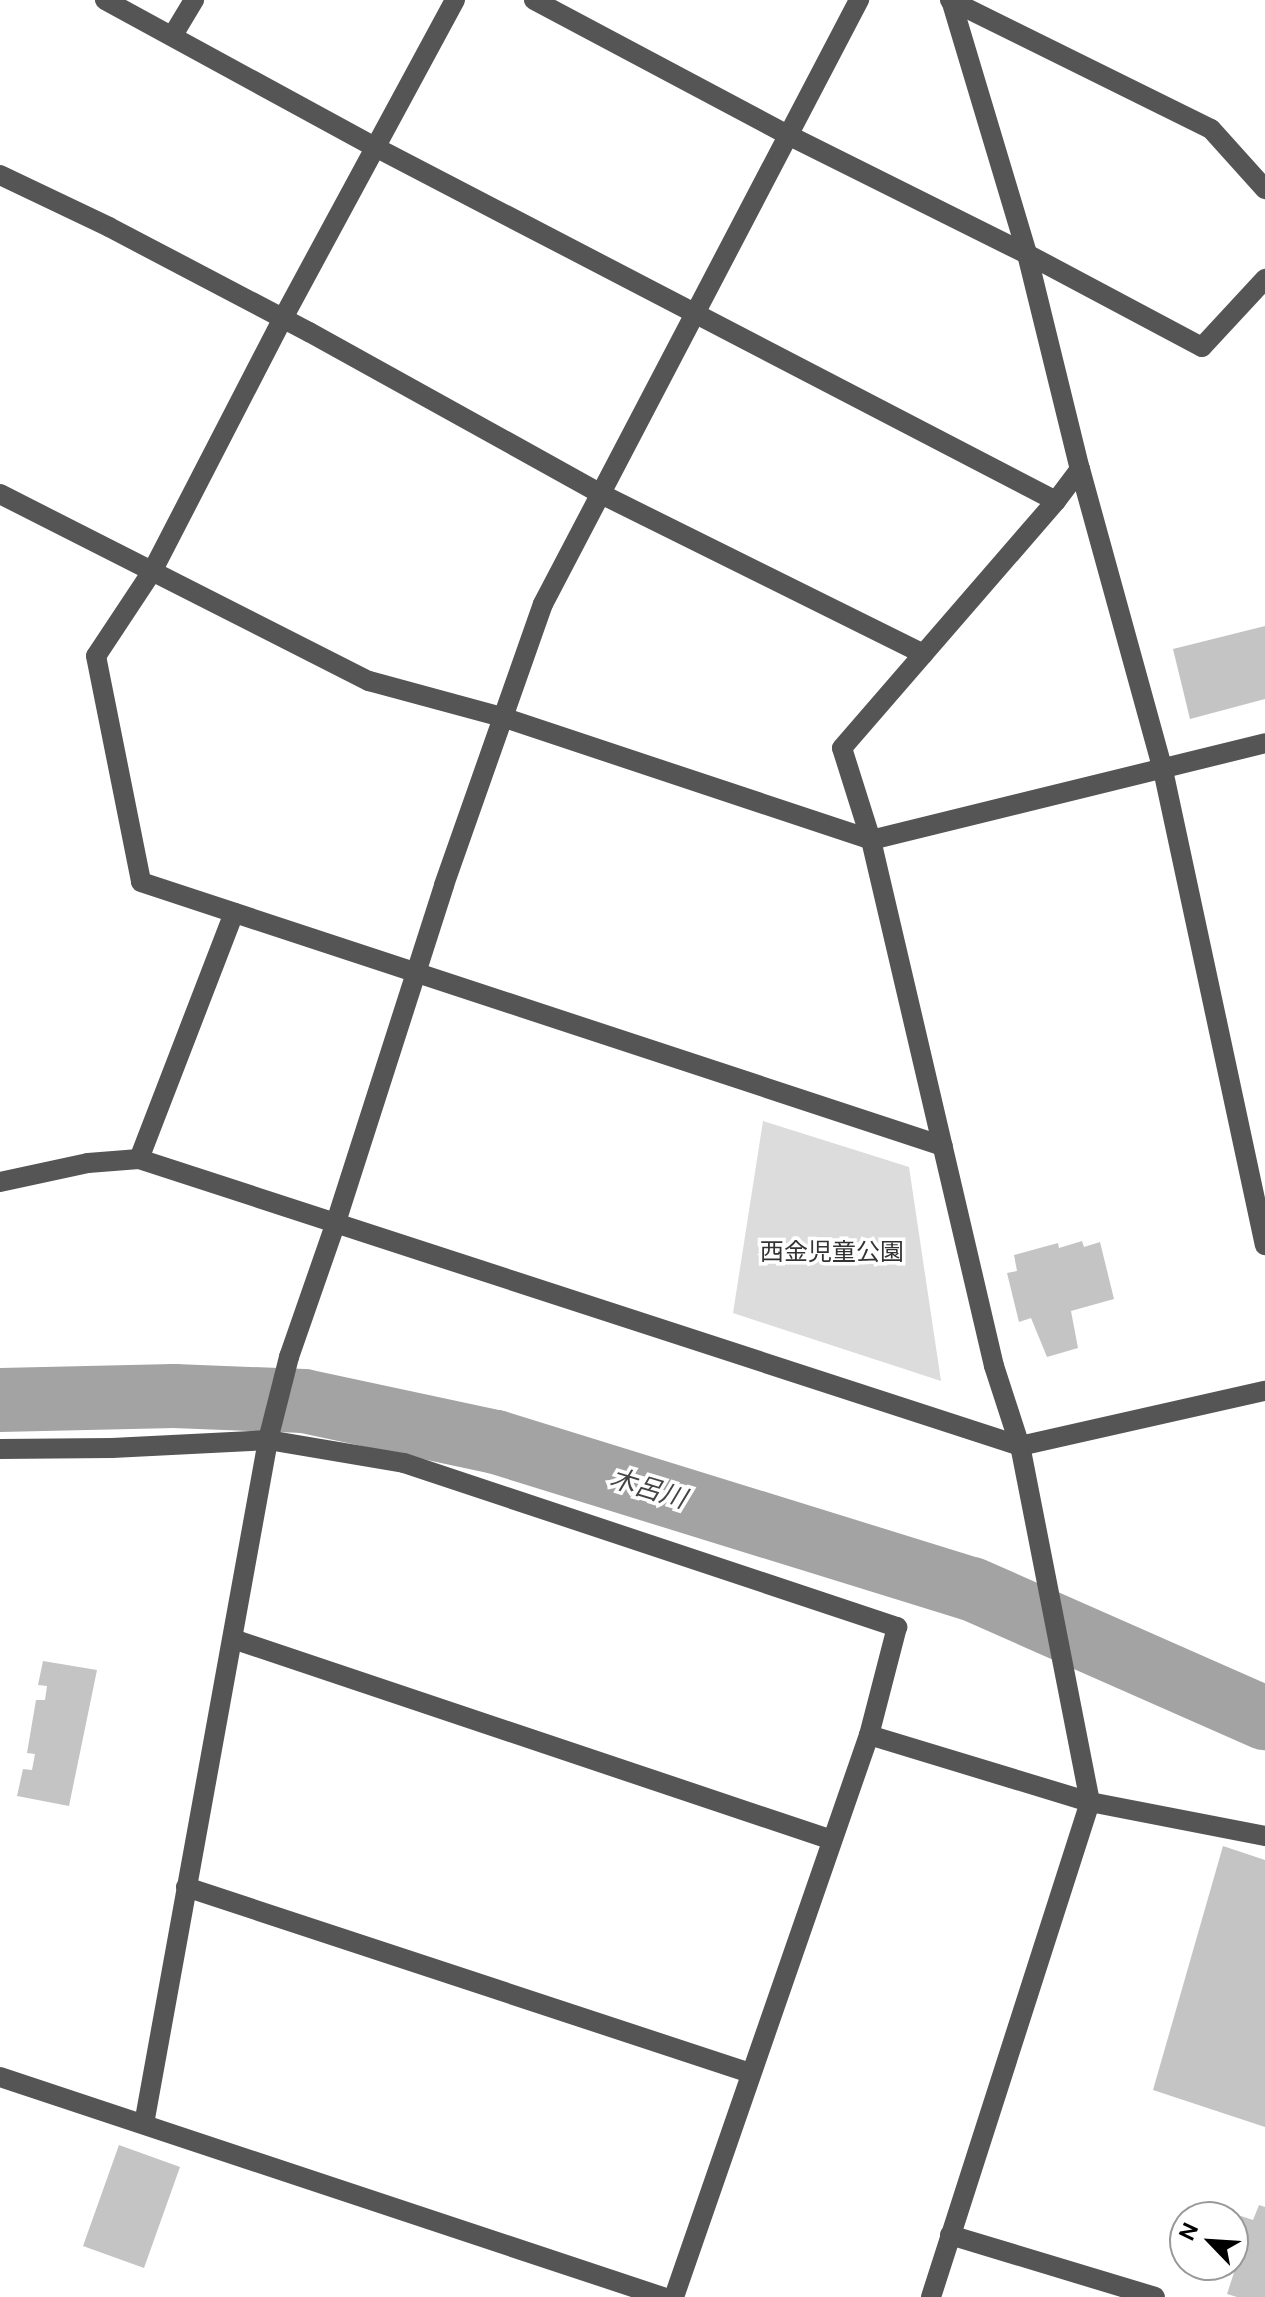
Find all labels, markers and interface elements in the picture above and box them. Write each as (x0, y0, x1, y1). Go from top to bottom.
park label: 西金児童公園 (760, 1238, 904, 1266)
water label: 木呂川 (606, 1463, 690, 1515)
north arrow (1169, 2201, 1249, 2281)
text: N (1172, 2218, 1205, 2245)

